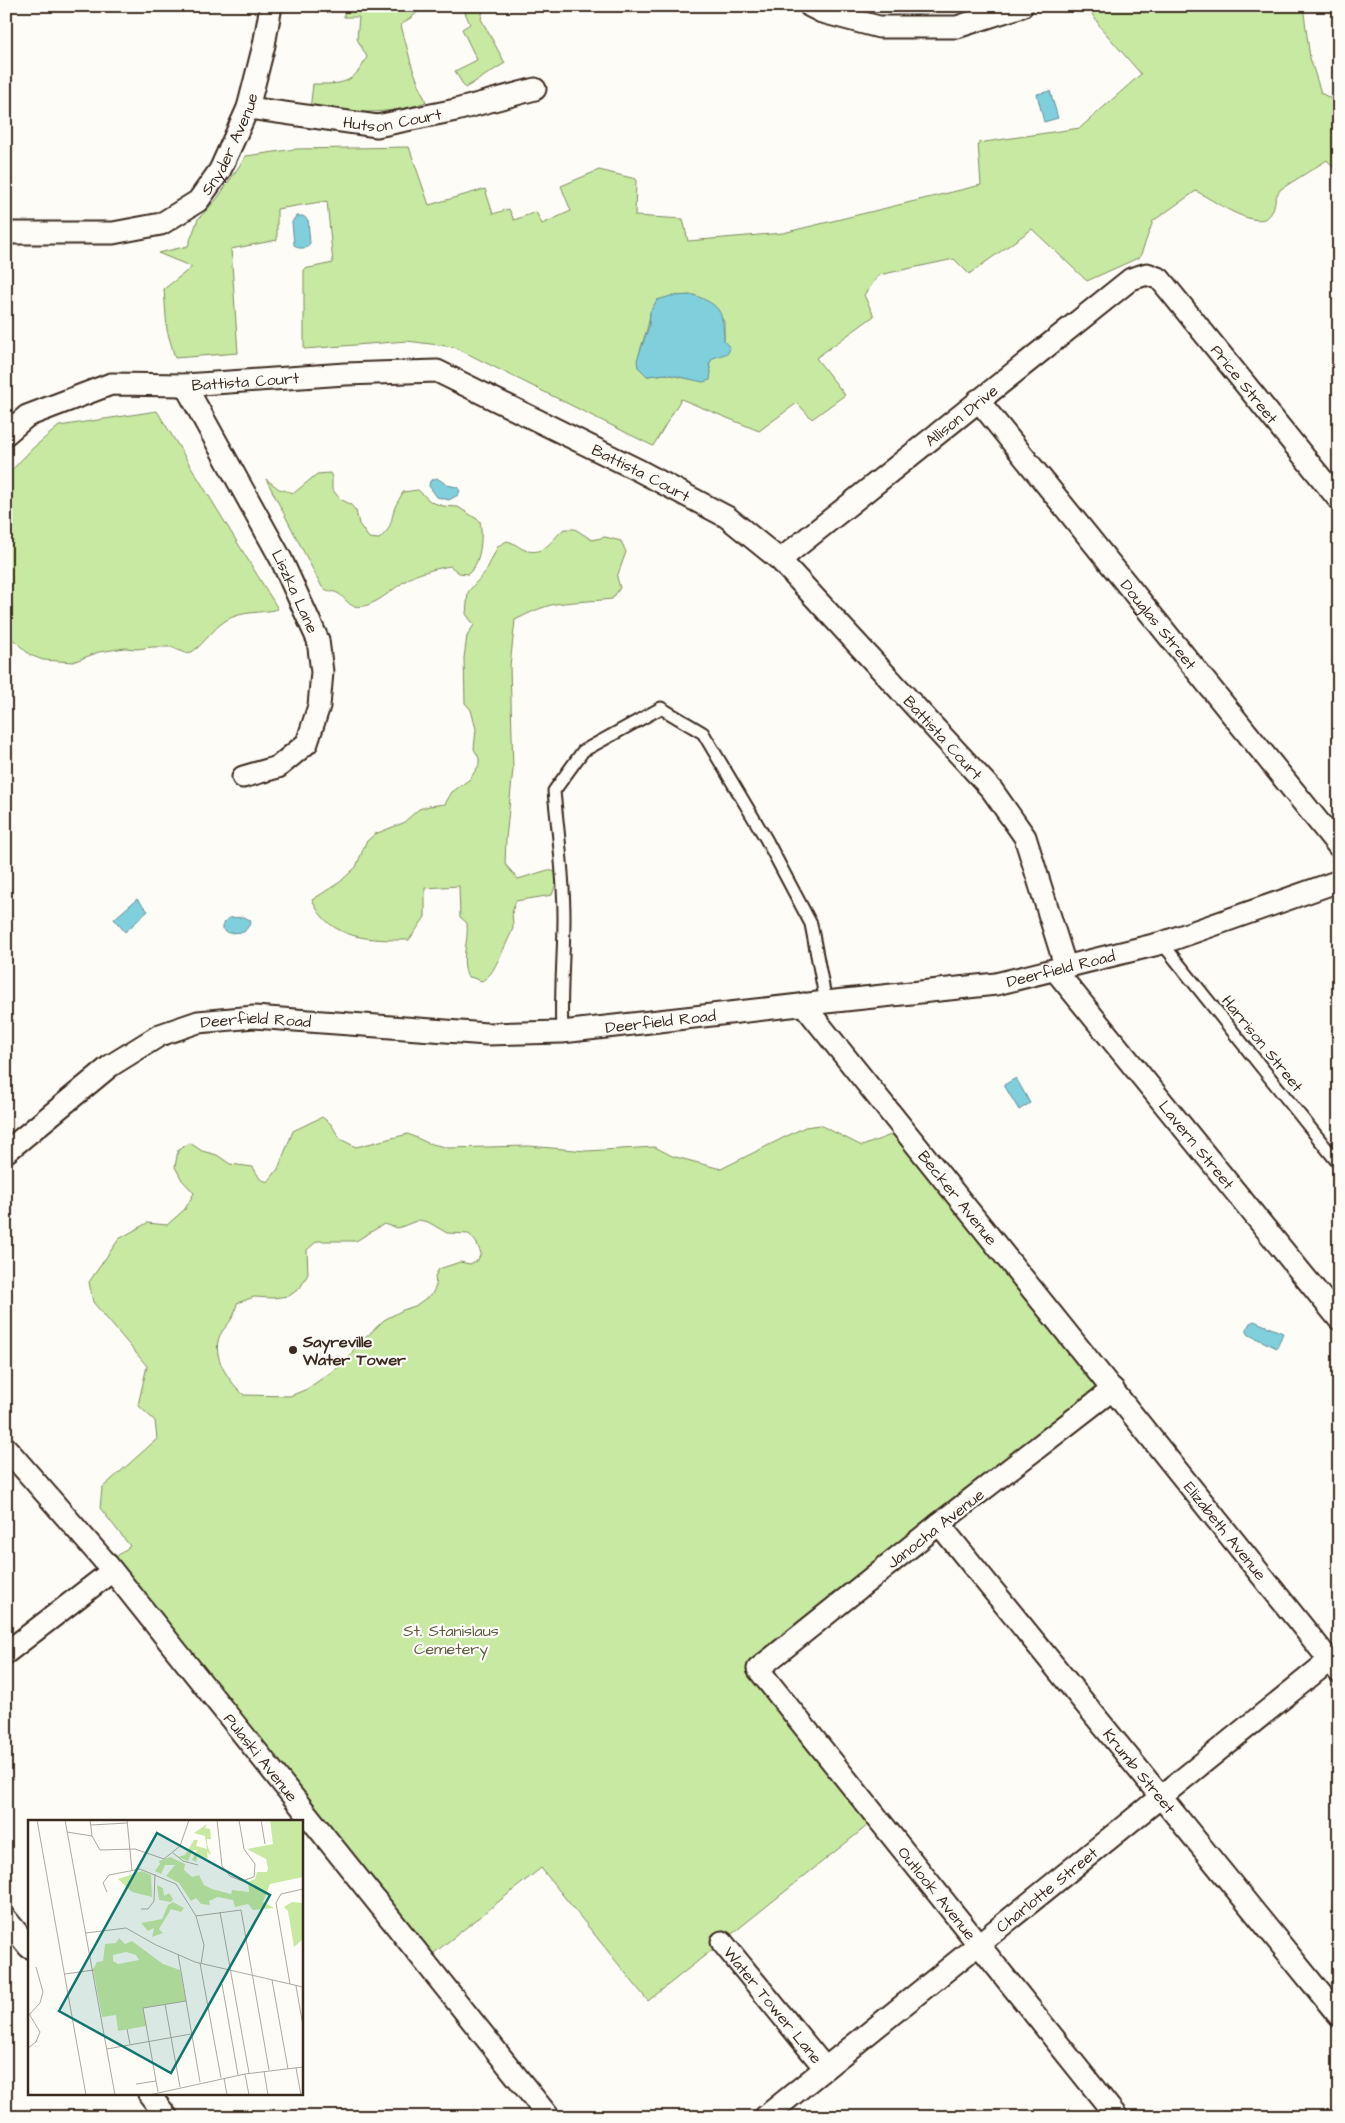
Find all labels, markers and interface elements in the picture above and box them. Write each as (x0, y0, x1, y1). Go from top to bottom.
street label: Snyder Avenue (196, 91, 263, 200)
street label: Hutson Court (342, 103, 444, 138)
street label: Price Street (1205, 340, 1283, 429)
street label: Battista Court (191, 367, 300, 397)
street label: Allison Drive (921, 380, 1003, 452)
street label: Battista Court (588, 439, 694, 508)
street label: Liszka Lane (266, 546, 324, 637)
street label: Douglas Street (1115, 575, 1202, 675)
street label: Battista Court (898, 691, 988, 785)
street label: Deerfield Road (1004, 945, 1117, 993)
street label: Harrison Street (1216, 991, 1308, 1097)
street label: Deerfield Road (604, 1005, 717, 1039)
street label: Deerfield Road (200, 1007, 312, 1034)
street label: Lavern Street (1153, 1096, 1239, 1195)
street label: Becker Avenue (913, 1146, 1002, 1250)
place label: Sayreville Water Tower (302, 1331, 406, 1371)
marker: Sayreville Water Tower (287, 1344, 299, 1356)
street label: Elizabeth Avenue (1178, 1477, 1271, 1585)
street label: Janocha Avenue (882, 1484, 989, 1574)
park label: St. Stanislaus Cemetery (403, 1620, 499, 1661)
street label: Pulaski Avenue (218, 1709, 303, 1807)
street label: Krumb Street (1098, 1724, 1180, 1819)
inset map (28, 1820, 302, 2096)
street label: Outlook Avenue (892, 1842, 981, 1945)
street label: Charlotte Street (992, 1842, 1103, 1938)
street label: Water Tower Lane (718, 1942, 827, 2069)

